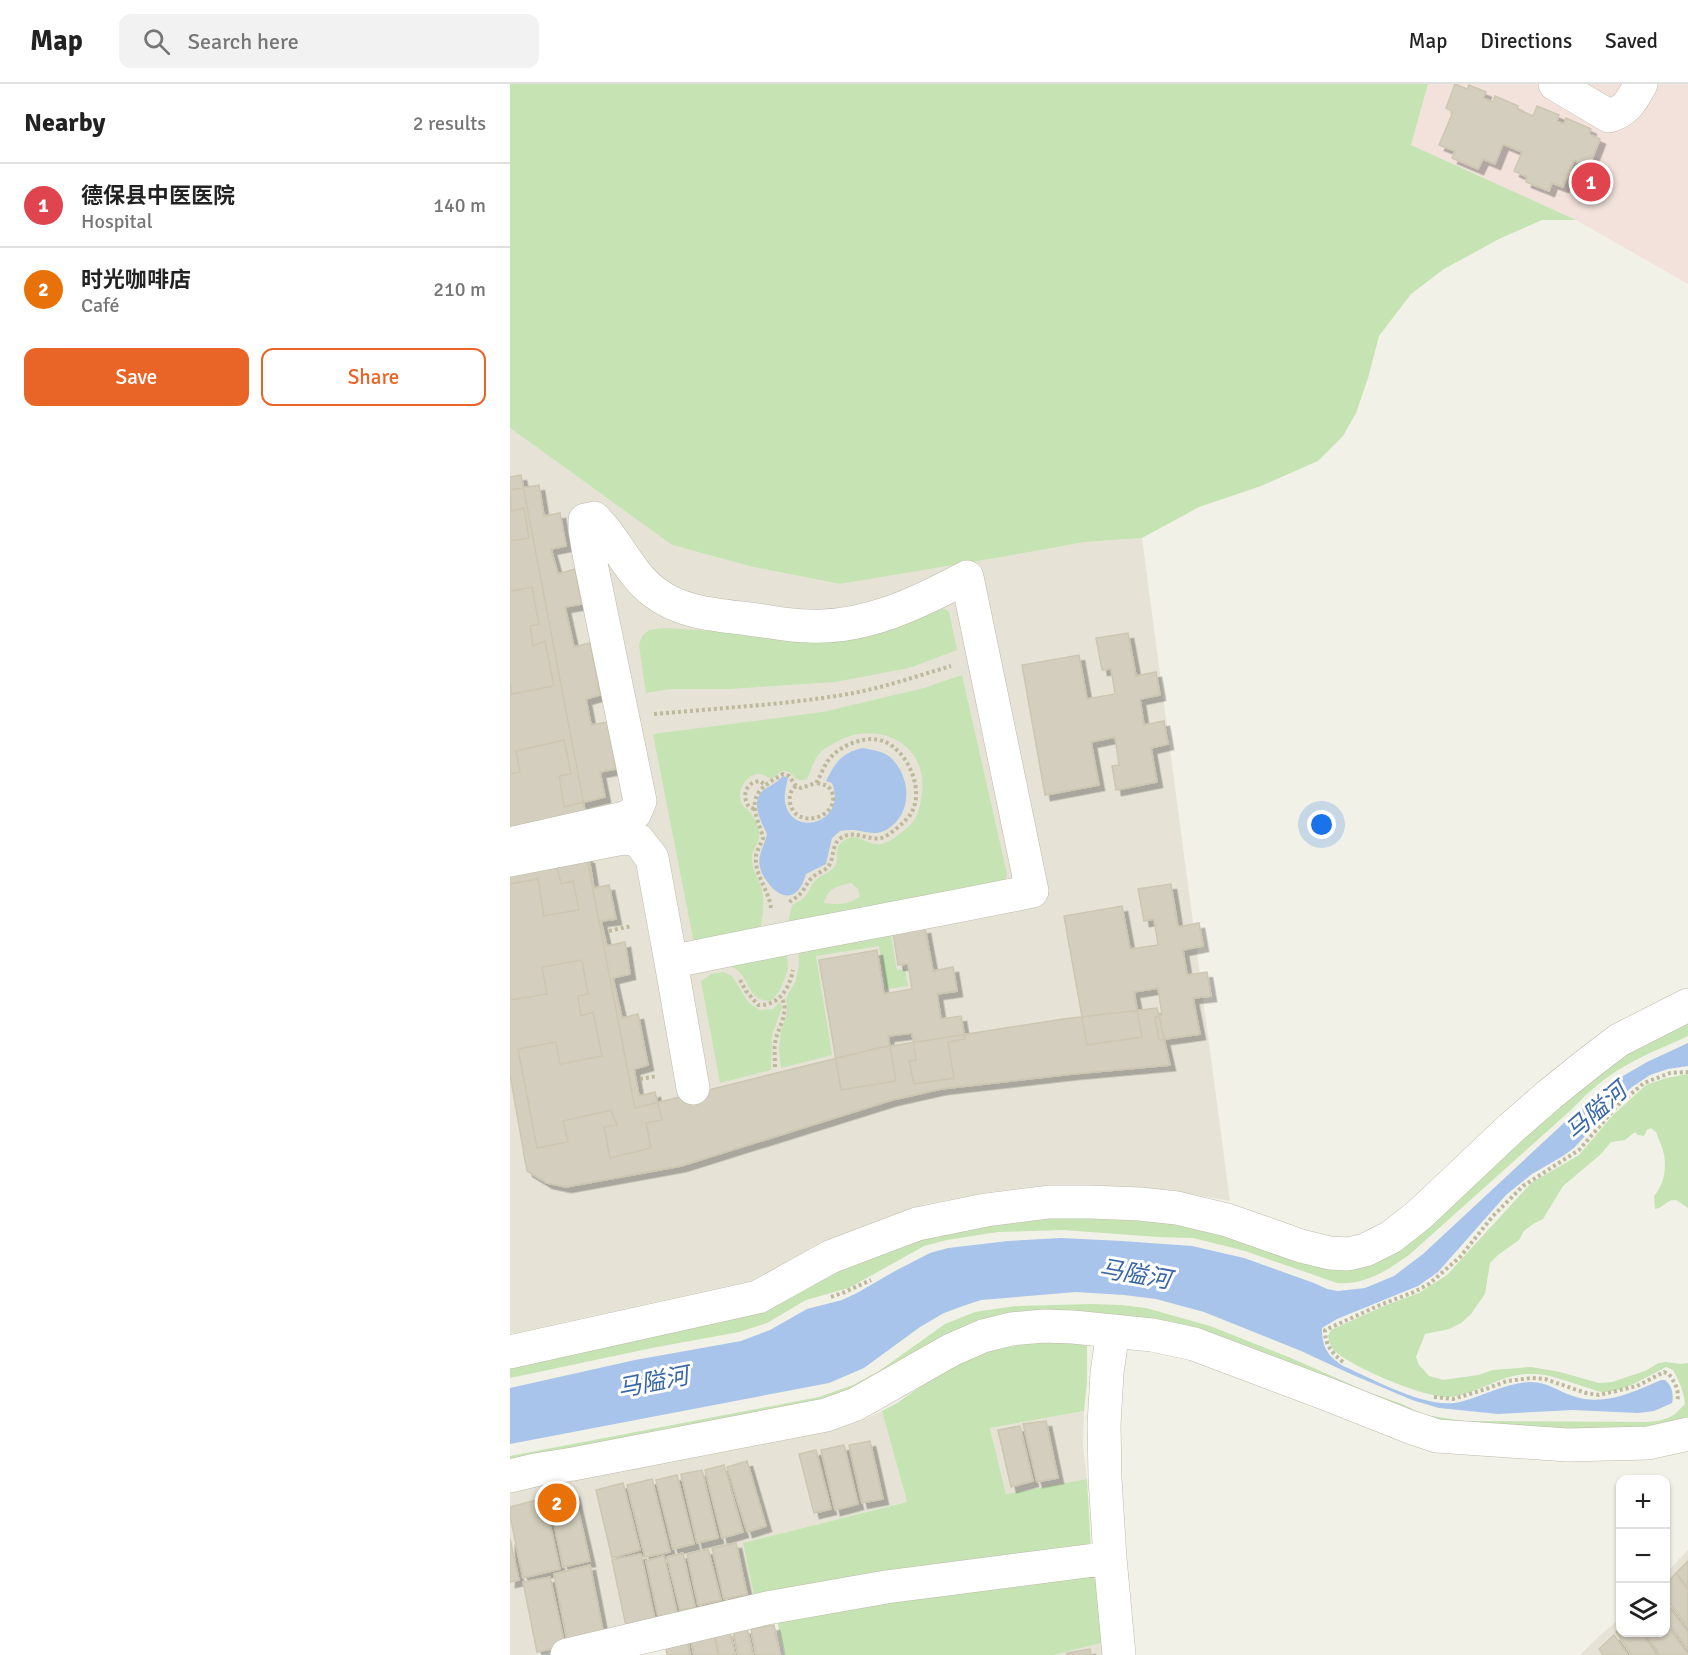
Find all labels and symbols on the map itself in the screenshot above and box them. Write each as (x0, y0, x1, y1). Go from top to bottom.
pin: 1 (1572, 160, 1610, 204)
your location (1307, 810, 1336, 839)
water label: 马隘河 (1559, 1073, 1636, 1146)
water label: 马隘河 (1097, 1253, 1177, 1296)
water label: 马隘河 (615, 1360, 695, 1404)
pin: 2 (538, 1480, 576, 1526)

